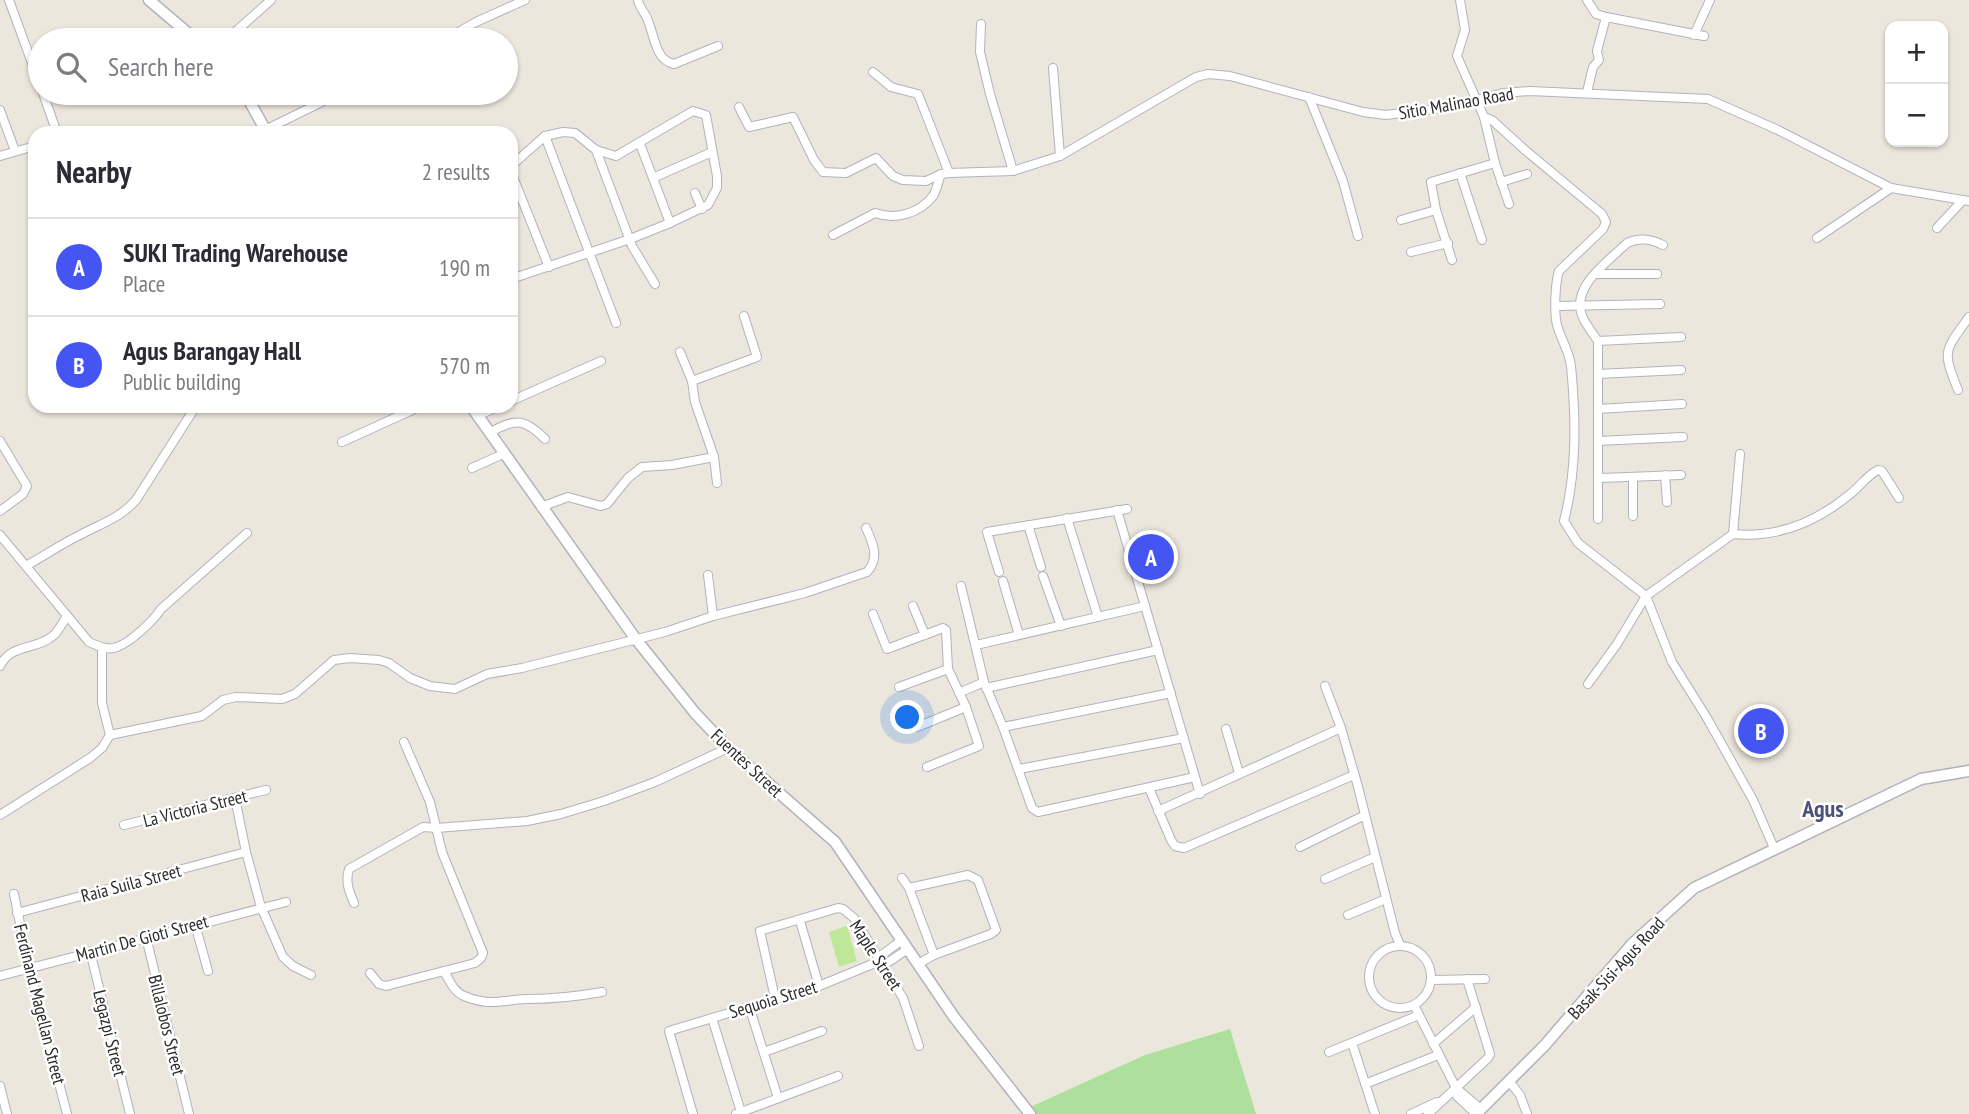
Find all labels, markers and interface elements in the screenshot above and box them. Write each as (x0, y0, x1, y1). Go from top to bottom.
map controls (1885, 21, 1948, 147)
button: + (1885, 21, 1948, 84)
search box (28, 28, 518, 105)
icon: search (52, 48, 90, 86)
text: Search here (108, 50, 214, 83)
street label: Sitio Malinao Road (1397, 82, 1515, 124)
button: − (1885, 84, 1948, 147)
text: Nearby (56, 152, 131, 191)
text: 2 results (422, 157, 490, 186)
text: SUKI Trading Warehouse (123, 236, 348, 269)
text: A (73, 253, 85, 282)
text: 190 m (439, 253, 490, 282)
text: Place (123, 269, 165, 298)
text: Agus Barangay Hall (123, 334, 301, 367)
text: B (73, 351, 85, 380)
text: 570 m (439, 351, 490, 380)
text: Public building (123, 367, 241, 396)
pin: A (1128, 531, 1174, 583)
your location (890, 700, 924, 734)
pin: B (1738, 705, 1784, 757)
street label: Fuentes Street (706, 724, 788, 802)
street label: La Victoria Street (141, 784, 249, 832)
district label: Agus (1801, 793, 1844, 824)
street label: Raia Suila Street (78, 859, 184, 907)
street label: Martin De Gioti Street (73, 909, 211, 967)
street label: Basak-Sisi-Agus Road (1563, 912, 1669, 1024)
street label: Maple Street (845, 916, 907, 995)
street label: Ferdinand Magellan Street (9, 921, 71, 1087)
street label: Billalobos Street (143, 972, 191, 1078)
street label: Sequoia Street (726, 975, 820, 1023)
street label: Legazpi Street (88, 987, 132, 1079)

